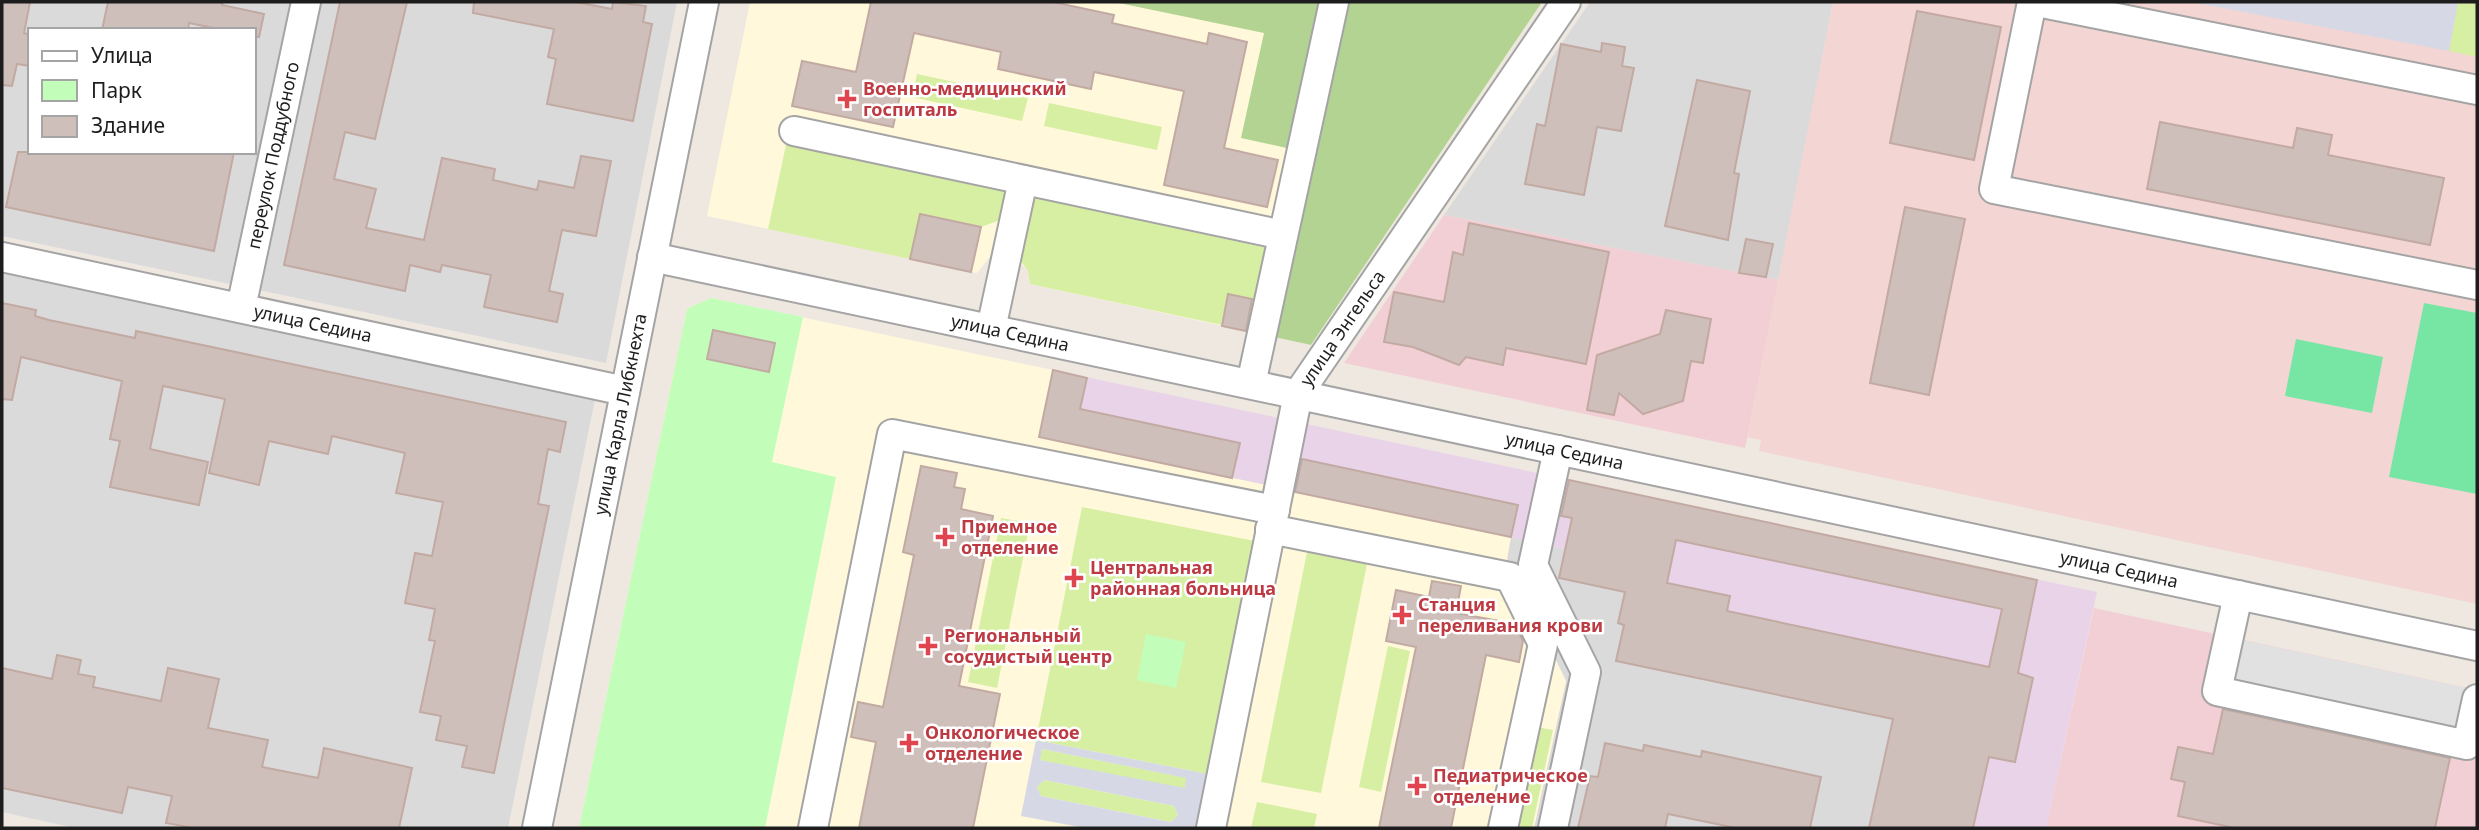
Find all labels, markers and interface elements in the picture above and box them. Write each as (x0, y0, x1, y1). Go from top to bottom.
legend (28, 28, 256, 154)
text: Улица (91, 41, 153, 69)
street label: переулок Поддубного (241, 59, 304, 251)
text: Парк (91, 76, 142, 104)
place label: Военно-медицинский госпиталь (863, 76, 1067, 121)
marker: Военно-медицинский госпиталь (837, 89, 857, 109)
text: Здание (91, 111, 165, 139)
street label: улица Энгельса (1294, 265, 1390, 391)
street label: улица Седина (252, 299, 374, 347)
street label: улица Седина (949, 308, 1071, 357)
street label: улица Карла Либкнехта (588, 311, 652, 517)
street label: улица Седина (1503, 426, 1626, 475)
place label: Приемное отделение (961, 514, 1059, 559)
marker: Приемное отделение (935, 527, 955, 547)
street label: улица Седина (2058, 544, 2181, 593)
place label: Центральная районная больница (1090, 555, 1276, 600)
marker: Центральная районная больница (1064, 568, 1084, 588)
place label: Станция переливания крови (1418, 592, 1603, 637)
marker: Станция переливания крови (1392, 605, 1412, 625)
place label: Региональный сосудистый центр (944, 623, 1112, 668)
marker: Региональный сосудистый центр (918, 636, 938, 656)
place label: Онкологическое отделение (925, 720, 1080, 765)
marker: Онкологическое отделение (899, 733, 919, 753)
place label: Педиатрическое отделение (1433, 763, 1588, 808)
marker: Педиатрическое отделение (1407, 776, 1427, 796)

